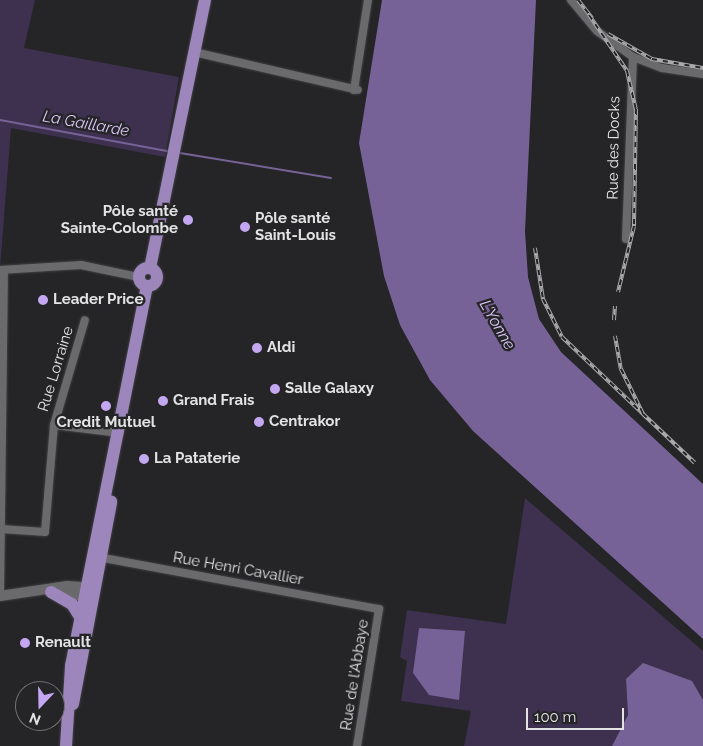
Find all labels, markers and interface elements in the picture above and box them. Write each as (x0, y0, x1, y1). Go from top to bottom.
street label: Rue des Docks (604, 96, 624, 200)
water label: La Gaillarde (41, 107, 131, 141)
place label: Pôle santé Sainte-Colombe (61, 202, 178, 237)
place label: Pôle santé Saint-Louis (255, 209, 336, 244)
marker: Pôle santé Sainte-Colombe (182, 214, 194, 226)
marker: Pôle santé Saint-Louis (239, 221, 251, 233)
place label: Leader Price (53, 291, 144, 309)
marker: Leader Price (37, 294, 49, 306)
water label: L'Yonne (475, 297, 519, 353)
street label: Rue Lorraine (34, 324, 78, 414)
place label: Aldi (267, 339, 295, 357)
marker: Aldi (251, 342, 263, 354)
place label: Salle Galaxy (285, 380, 374, 398)
marker: Salle Galaxy (269, 383, 281, 395)
place label: Grand Frais (173, 392, 254, 410)
marker: Grand Frais (157, 395, 169, 407)
marker: Credit Mutuel (100, 400, 112, 412)
place label: Centrakor (269, 413, 340, 431)
place label: Credit Mutuel (57, 414, 155, 432)
marker: Centrakor (253, 416, 265, 428)
place label: La Pataterie (154, 450, 240, 468)
marker: La Pataterie (138, 453, 150, 465)
street label: Rue Henri Cavallier (172, 549, 304, 589)
street label: Rue de l'Abbaye (337, 618, 373, 732)
place label: Renault (35, 634, 91, 652)
marker: Renault (19, 637, 31, 649)
north arrow (15, 681, 65, 731)
scale bar (528, 698, 626, 730)
text: 100 m (534, 708, 576, 726)
text: N (27, 710, 43, 728)

